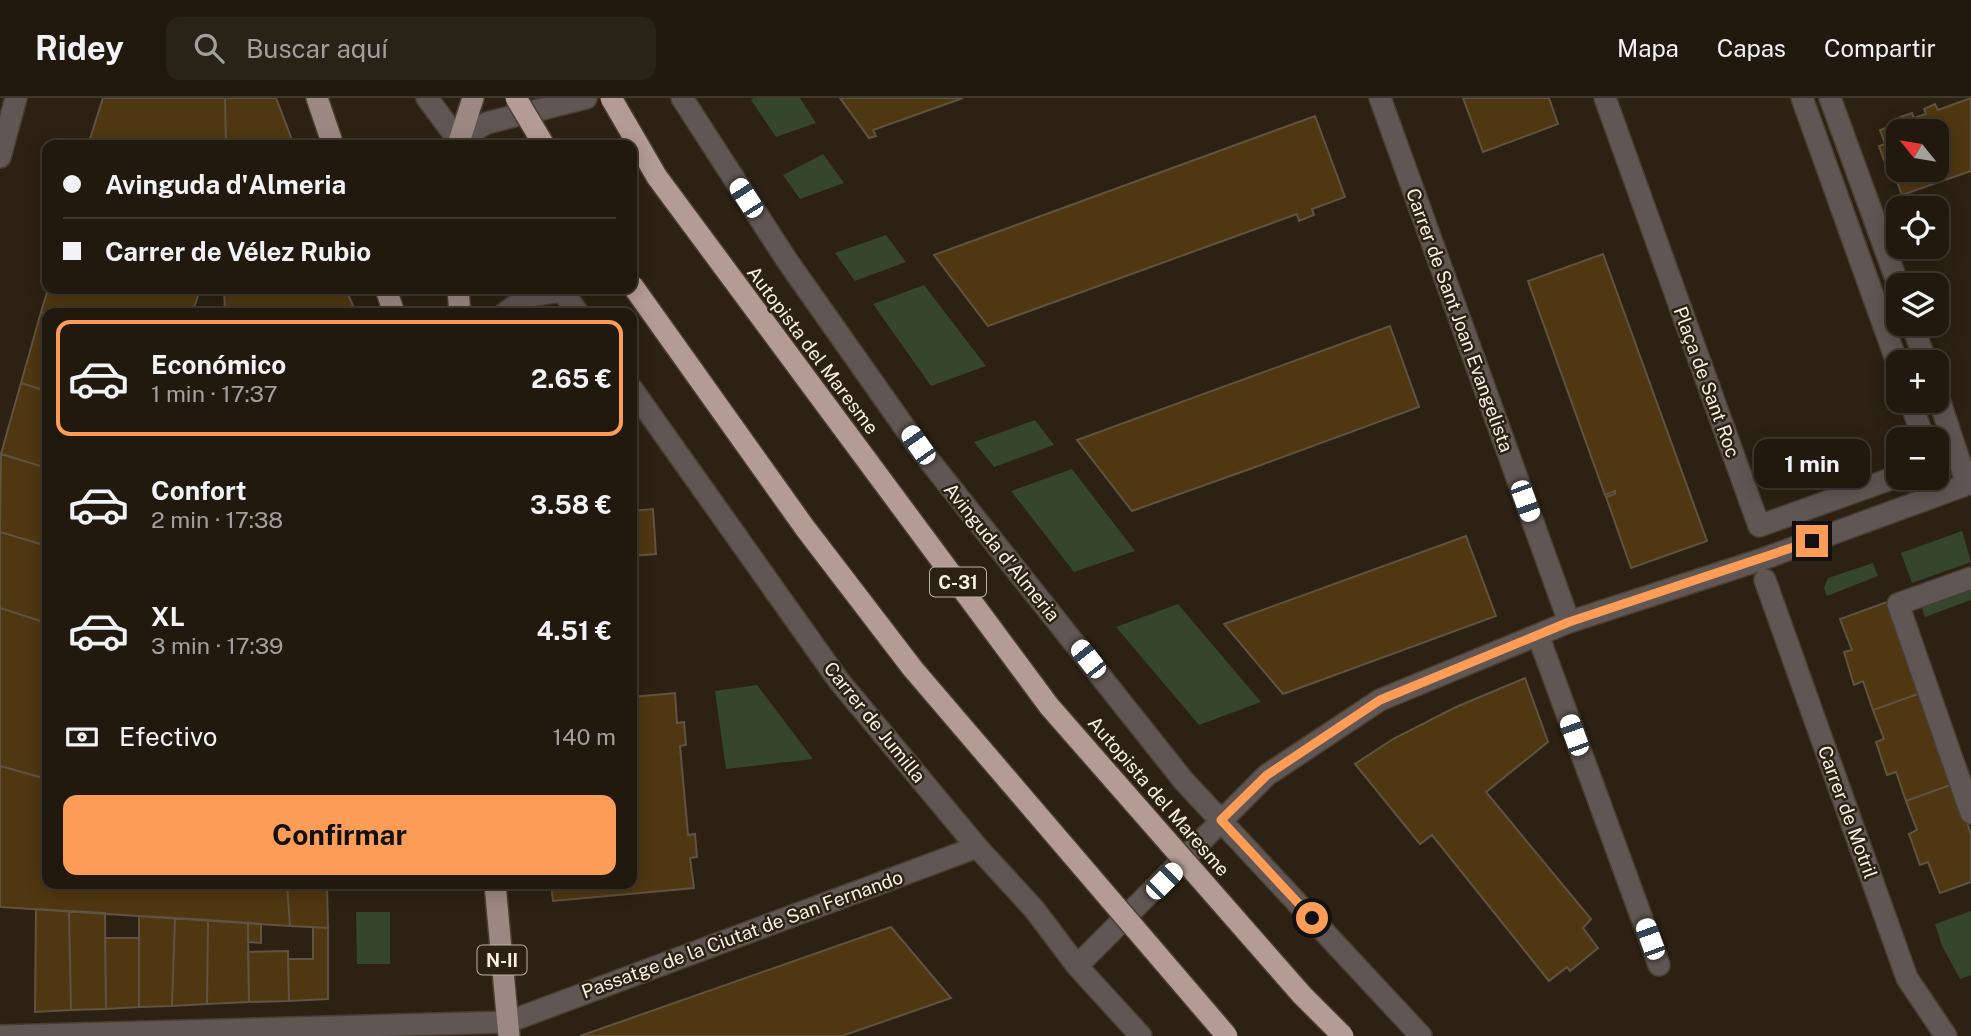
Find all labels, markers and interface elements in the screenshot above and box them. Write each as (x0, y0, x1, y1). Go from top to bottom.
search box (166, 17, 656, 80)
text: Ridey (35, 29, 124, 67)
icon: search (190, 29, 228, 67)
text: Buscar aquí (246, 33, 388, 64)
text: Mapa (1617, 34, 1679, 62)
text: Capas (1717, 34, 1786, 62)
text: Compartir (1824, 34, 1936, 62)
north arrow (1886, 119, 1950, 182)
map controls (1886, 119, 1949, 490)
text: Avinguda d'Almeria (105, 169, 346, 200)
car (726, 175, 767, 221)
street label: Carrer de Sant Joan Evangelista (1402, 185, 1518, 455)
button: locate (1886, 196, 1949, 259)
text: Carrer de Vélez Rubio (105, 236, 371, 267)
street label: Autopista del Maresme (743, 262, 883, 438)
button: layers (1886, 273, 1949, 336)
street label: Plaça de Sant Roc (1669, 303, 1745, 461)
icon: car (67, 347, 130, 410)
text: Económico (151, 349, 286, 380)
button: + (1886, 350, 1949, 413)
text: 2.65 € (531, 363, 612, 394)
text: 1 min · 17:37 (151, 380, 278, 407)
car (898, 422, 939, 468)
button: − (1886, 427, 1949, 490)
callout: 1 min (1754, 440, 1870, 488)
text: 1 min (1784, 450, 1840, 477)
icon: car (67, 473, 130, 536)
text: Confort (151, 475, 247, 506)
street label: Avinguda d'Almeria (940, 478, 1064, 626)
car (1508, 478, 1543, 524)
text: 3.58 € (530, 489, 612, 520)
text: 2 min · 17:38 (151, 506, 283, 533)
route end (1796, 525, 1828, 557)
road number: C-31 (930, 568, 986, 596)
icon: car (67, 599, 130, 662)
text: XL (151, 601, 185, 632)
text: 4.51 € (536, 615, 612, 646)
text: 3 min · 17:39 (151, 632, 283, 659)
car (1067, 636, 1110, 682)
street label: Carrer de Jumilla (820, 657, 930, 787)
street label: Autopista del Maresme (1084, 712, 1234, 880)
car (1557, 712, 1592, 758)
icon: cash (63, 718, 101, 756)
text: Efectivo (119, 721, 217, 752)
text: 140 m (553, 723, 616, 750)
street label: Carrer de Motril (1814, 743, 1882, 881)
button: Confirmar (63, 795, 616, 875)
car (1142, 859, 1187, 903)
street label: Passatge de la Ciutat de San Fernando (578, 865, 906, 1003)
route start (1296, 902, 1328, 934)
car (1633, 916, 1668, 962)
road number: N-II (477, 946, 526, 974)

